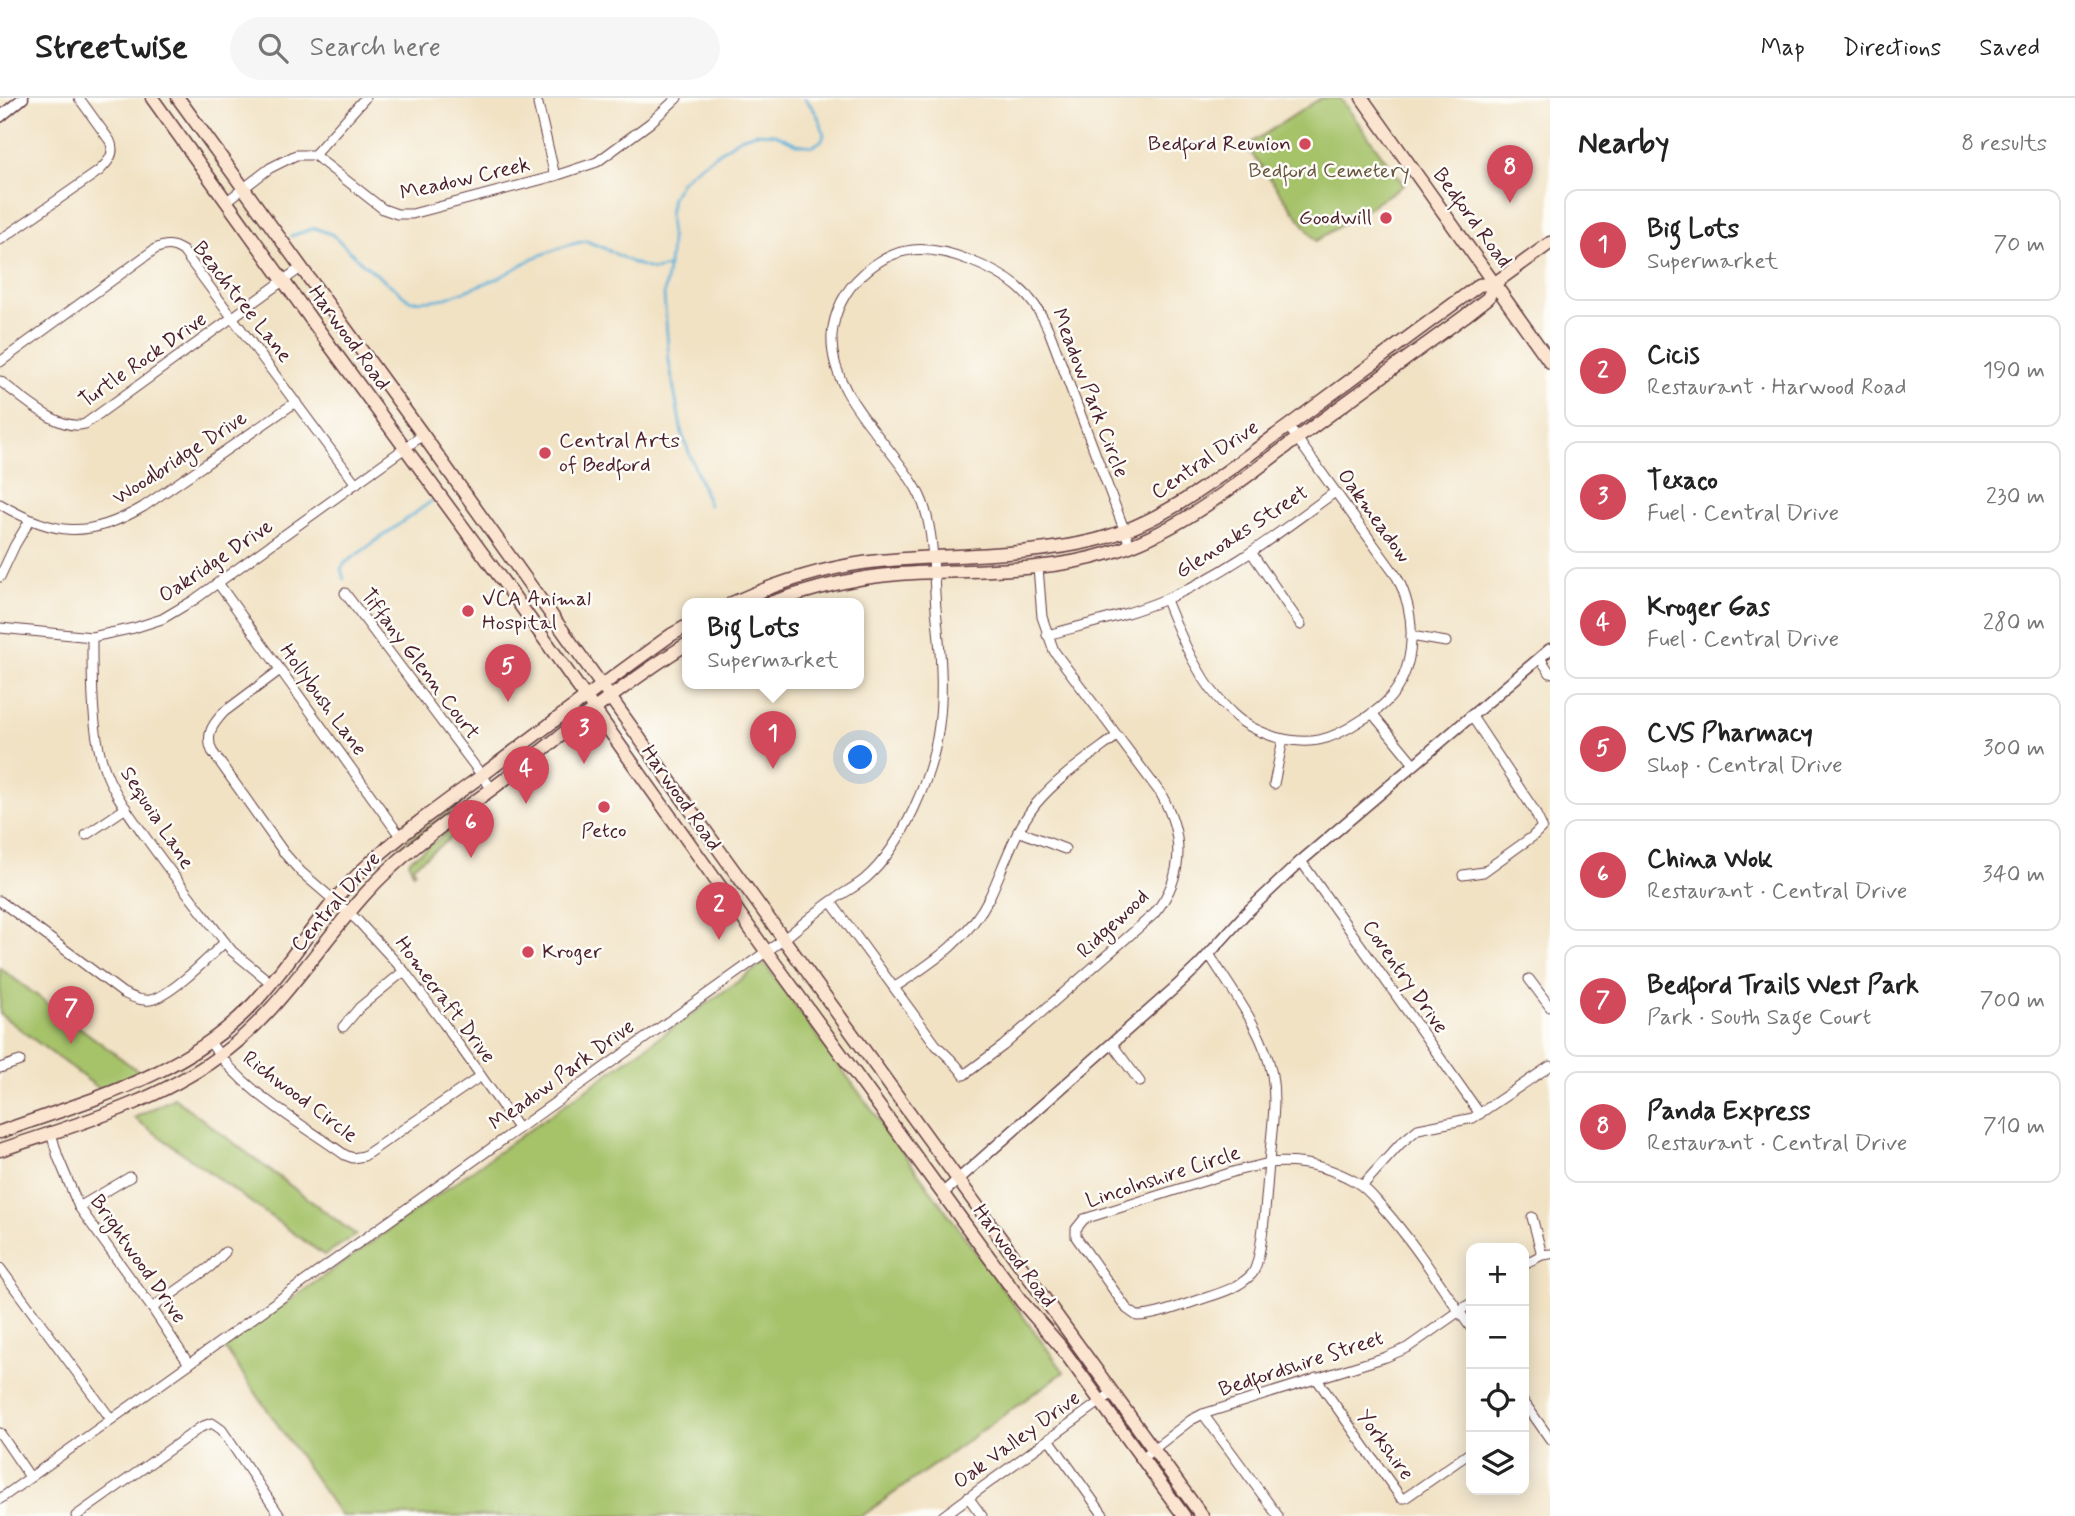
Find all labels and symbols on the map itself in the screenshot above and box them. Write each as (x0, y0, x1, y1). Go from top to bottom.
place label: Bedford Reunion (1148, 130, 1291, 160)
marker: Bedford Reunion (1297, 136, 1313, 152)
pin: 8 (1487, 145, 1533, 203)
street label: Meadow Creek (397, 150, 533, 208)
park label: Bedford Cemetery (1248, 157, 1410, 187)
street label: Bedford Road (1424, 162, 1518, 275)
place label: Goodwill (1299, 204, 1372, 232)
marker: Goodwill (1378, 210, 1394, 226)
street label: Beachtree Lane (186, 235, 298, 369)
street label: Harwood Road (301, 280, 397, 396)
street label: Meadow Park Circle (1045, 304, 1135, 482)
street label: Turtle Rock Drive (73, 305, 213, 415)
street label: Woodbridge Drive (107, 404, 253, 513)
street label: Central Drive (1146, 414, 1264, 506)
place label: Central Arts of Bedford (559, 427, 680, 481)
marker: Central Arts of Bedford (537, 445, 553, 461)
street label: Oakmeadow (1330, 463, 1418, 569)
street label: Glenoaks Street (1170, 479, 1314, 585)
street label: Oakridge Drive (153, 512, 279, 610)
street label: Tiffany Glenn Court (354, 583, 486, 745)
place label: VCA Animal Hospital (482, 585, 591, 637)
marker: VCA Animal Hospital (460, 603, 476, 619)
street label: Hollybush Lane (273, 638, 373, 762)
pin: 5 (485, 644, 531, 702)
pin: 3 (561, 706, 607, 764)
pin: 1 (750, 711, 796, 769)
street label: Harwood Road (634, 740, 728, 856)
your location (843, 740, 877, 774)
pin: 4 (503, 746, 549, 804)
street label: Sequoia Lane (113, 761, 201, 875)
marker: Petco (596, 799, 612, 815)
pin: 6 (448, 800, 494, 858)
place label: Petco (581, 817, 627, 845)
street label: Central Drive (285, 846, 387, 958)
pin: 2 (696, 882, 742, 940)
street label: Ridgewood (1071, 883, 1156, 965)
street label: Coventry Drive (1355, 915, 1455, 1039)
street label: Homecraft Drive (388, 931, 502, 1069)
place label: Kroger (542, 938, 602, 966)
marker: Kroger (520, 944, 536, 960)
pin: 7 (48, 986, 94, 1044)
street label: Meadow Park Drive (484, 1013, 640, 1137)
street label: Richwood Circle (237, 1045, 363, 1149)
street label: Lincolnshire Circle (1082, 1139, 1244, 1215)
street label: Brightwood Drive (82, 1189, 193, 1330)
street label: Harwood Road (966, 1198, 1062, 1314)
street label: Bedfordshire Street (1215, 1324, 1388, 1406)
street label: Oak Valley Drive (948, 1384, 1086, 1496)
street label: Yorkshire (1350, 1404, 1420, 1486)

